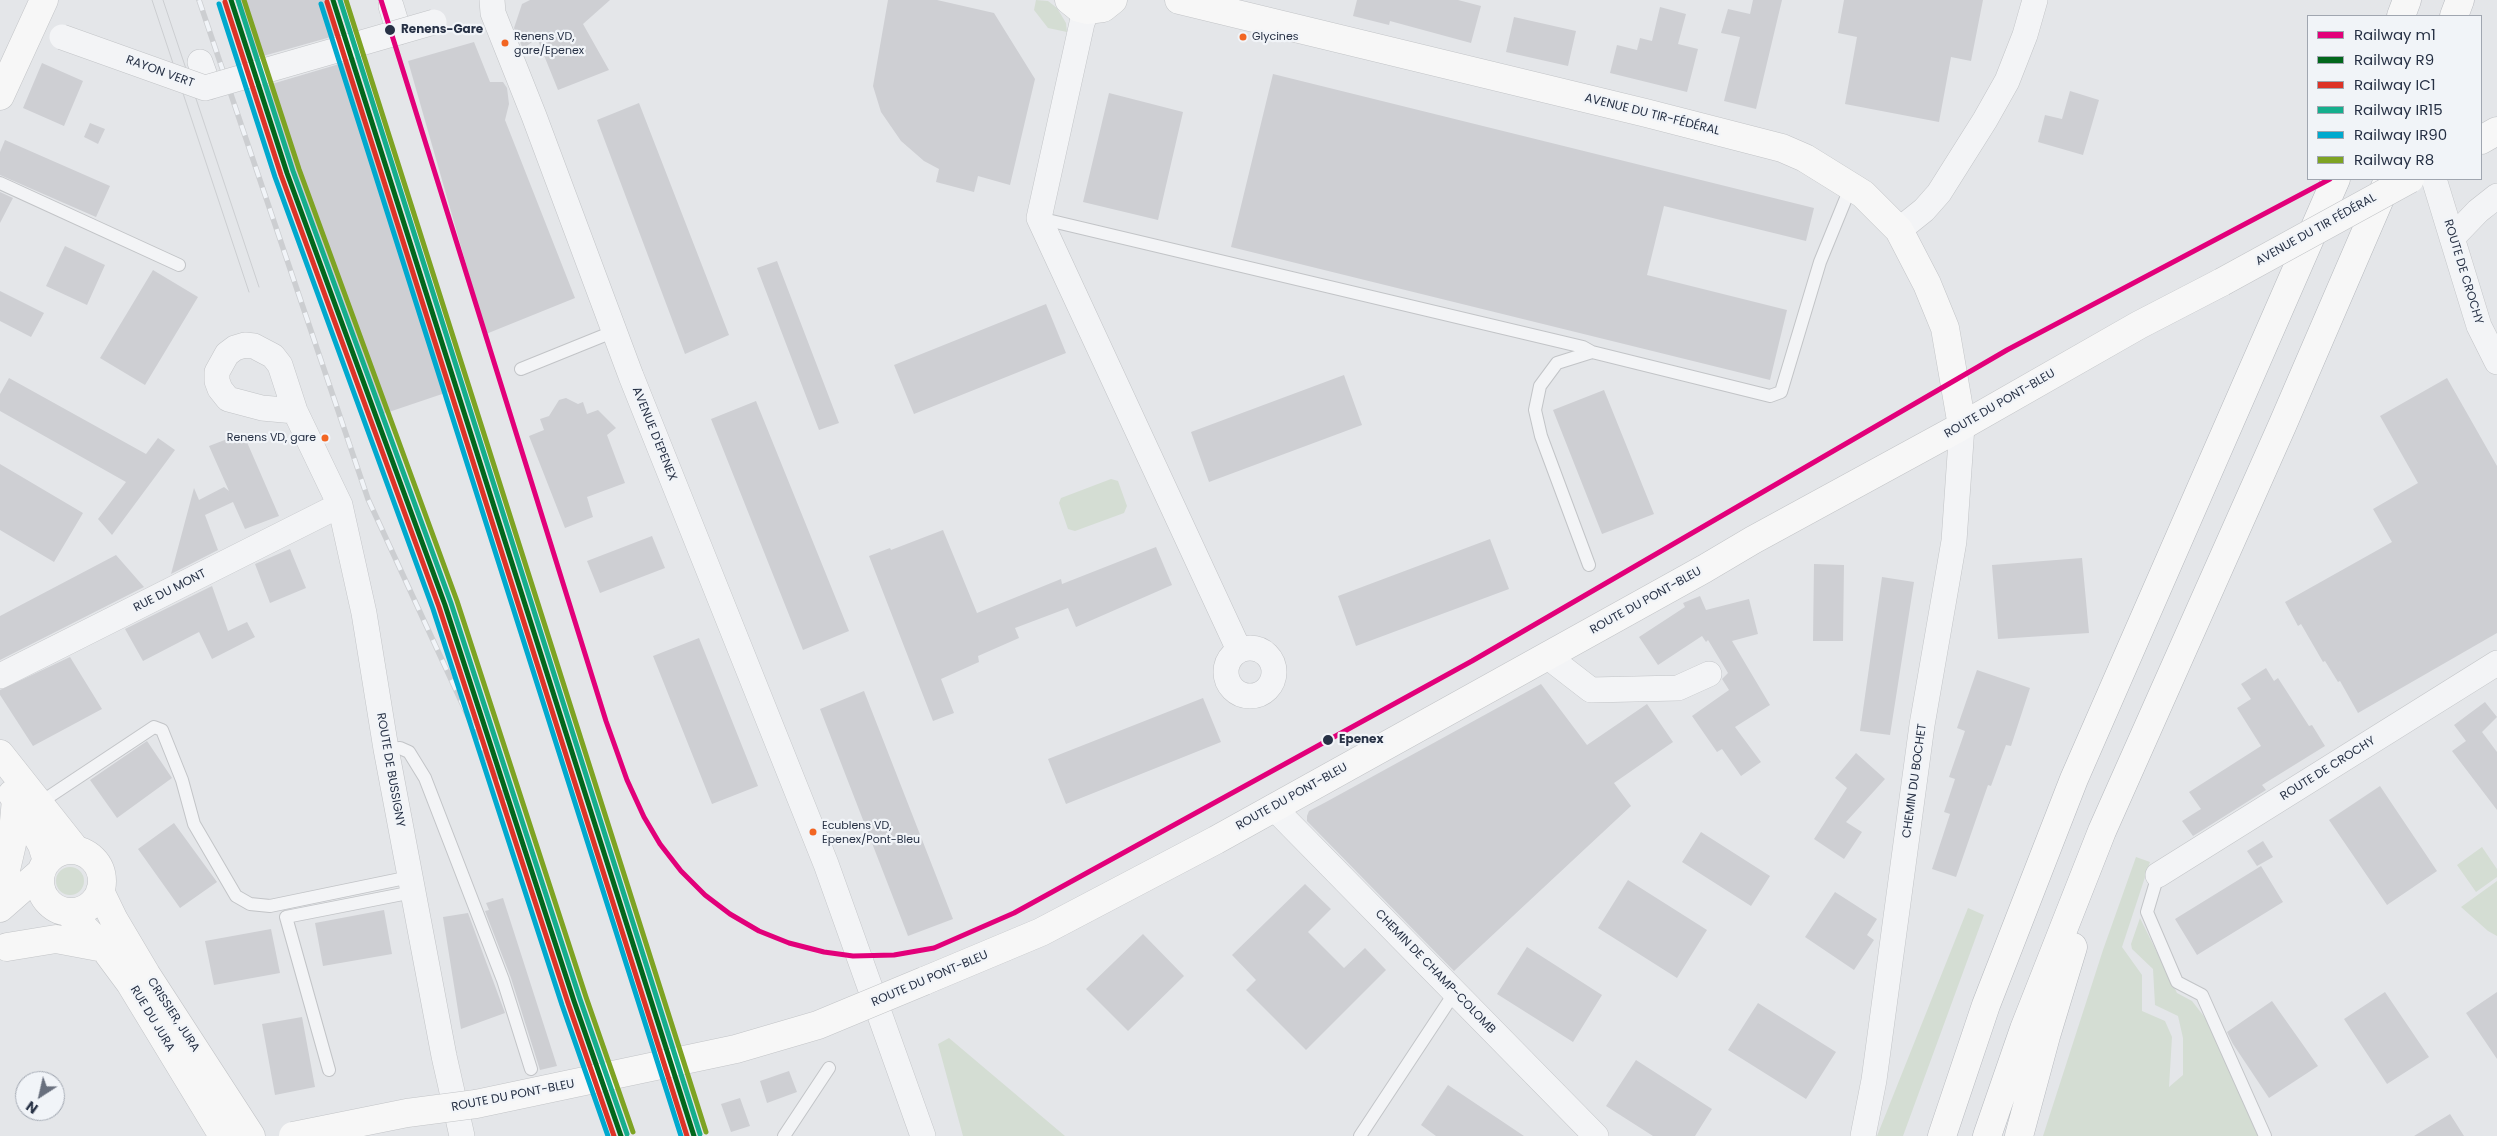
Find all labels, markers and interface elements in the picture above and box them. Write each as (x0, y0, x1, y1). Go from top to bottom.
legend (2307, 15, 2482, 180)
marker: Renens-Gare (383, 23, 397, 37)
place label: Renens-Gare (401, 23, 483, 37)
text: Railway m1 (2354, 24, 2436, 45)
place label: Renens VD, gare/Epenex (514, 30, 584, 56)
place label: Glycines (1252, 30, 1298, 44)
marker: Glycines (1238, 32, 1248, 42)
marker: Renens VD, gare/Epenex (500, 38, 510, 48)
text: Railway R9 (2354, 49, 2434, 70)
street label: RAYON VERT (124, 53, 196, 91)
text: Railway IC1 (2354, 74, 2436, 95)
street label: AVENUE DU TIR-FÉDÉRAL (1583, 91, 1721, 139)
text: Railway IR15 (2354, 99, 2443, 120)
text: Railway IR90 (2354, 124, 2447, 145)
text: Railway R8 (2354, 149, 2434, 170)
street label: AVENUE DU TIR FÉDÉRAL (2253, 191, 2379, 269)
street label: ROUTE DE CROCHY (2440, 218, 2486, 326)
street label: ROUTE DU PONT-BLEU (1942, 366, 2058, 442)
street label: AVENUE D'EPENEX (629, 385, 679, 483)
place label: Renens VD, gare (227, 431, 316, 445)
marker: Renens VD, gare (320, 433, 330, 443)
street label: ROUTE DU PONT-BLEU (1588, 564, 1704, 638)
street label: RUE DU MONT (131, 567, 209, 615)
street label: ROUTE DE BUSSIGNY (373, 712, 407, 828)
street label: CHEMIN DU BOCHET (1900, 723, 1930, 839)
marker: Epenex (1321, 733, 1335, 747)
place label: Epenex (1339, 733, 1384, 747)
street label: ROUTE DE CROCHY (2278, 734, 2378, 804)
street label: ROUTE DU PONT-BLEU (1234, 760, 1350, 834)
place label: Ecublens VD, Epenex/Pont-Bleu (822, 819, 920, 845)
marker: Ecublens VD, Epenex/Pont-Bleu (808, 827, 818, 837)
street label: CHEMIN DE CHAMP-COLOMB (1372, 907, 1498, 1037)
street label: ROUTE DU PONT-BLEU (870, 948, 990, 1010)
street label: CRISSIER, JURA (144, 975, 202, 1055)
street label: RUE DU JURA (127, 983, 177, 1055)
north arrow (15, 1071, 65, 1121)
street label: ROUTE DU PONT-BLEU (450, 1077, 576, 1115)
text: N (22, 1096, 42, 1119)

